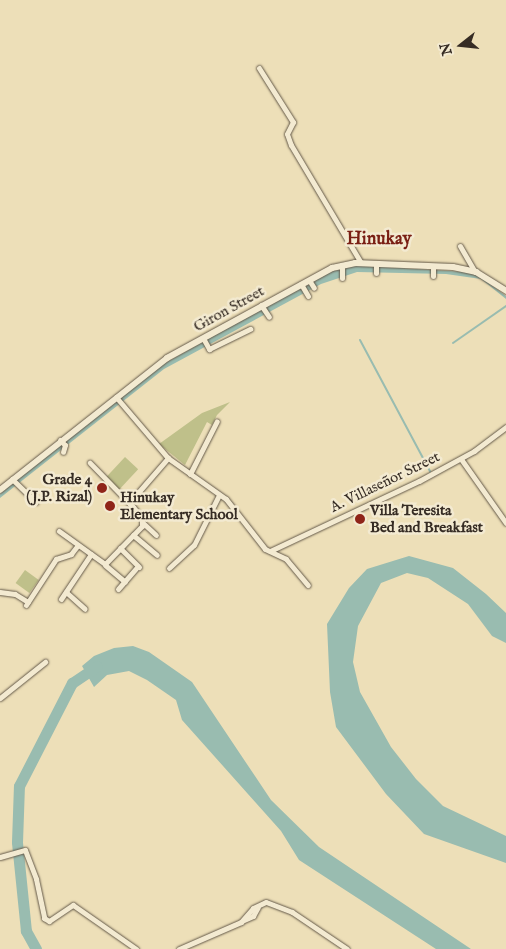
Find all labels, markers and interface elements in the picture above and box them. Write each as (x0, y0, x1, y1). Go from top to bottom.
north arrow (436, 20, 486, 70)
text: N (436, 41, 457, 57)
district label: Hinukay (346, 229, 412, 251)
street label: Giron Street (191, 282, 267, 336)
street label: A. Villaseñor Street (327, 448, 443, 516)
place label: Grade 4 (J.P. Rizal) (26, 470, 92, 505)
marker: Grade 4 (J.P. Rizal) (96, 482, 108, 494)
place label: Hinukay Elementary School (120, 488, 238, 523)
marker: Hinukay Elementary School (104, 500, 116, 512)
place label: Villa Teresita Bed and Breakfast (370, 501, 483, 536)
marker: Villa Teresita Bed and Breakfast (354, 513, 366, 525)

